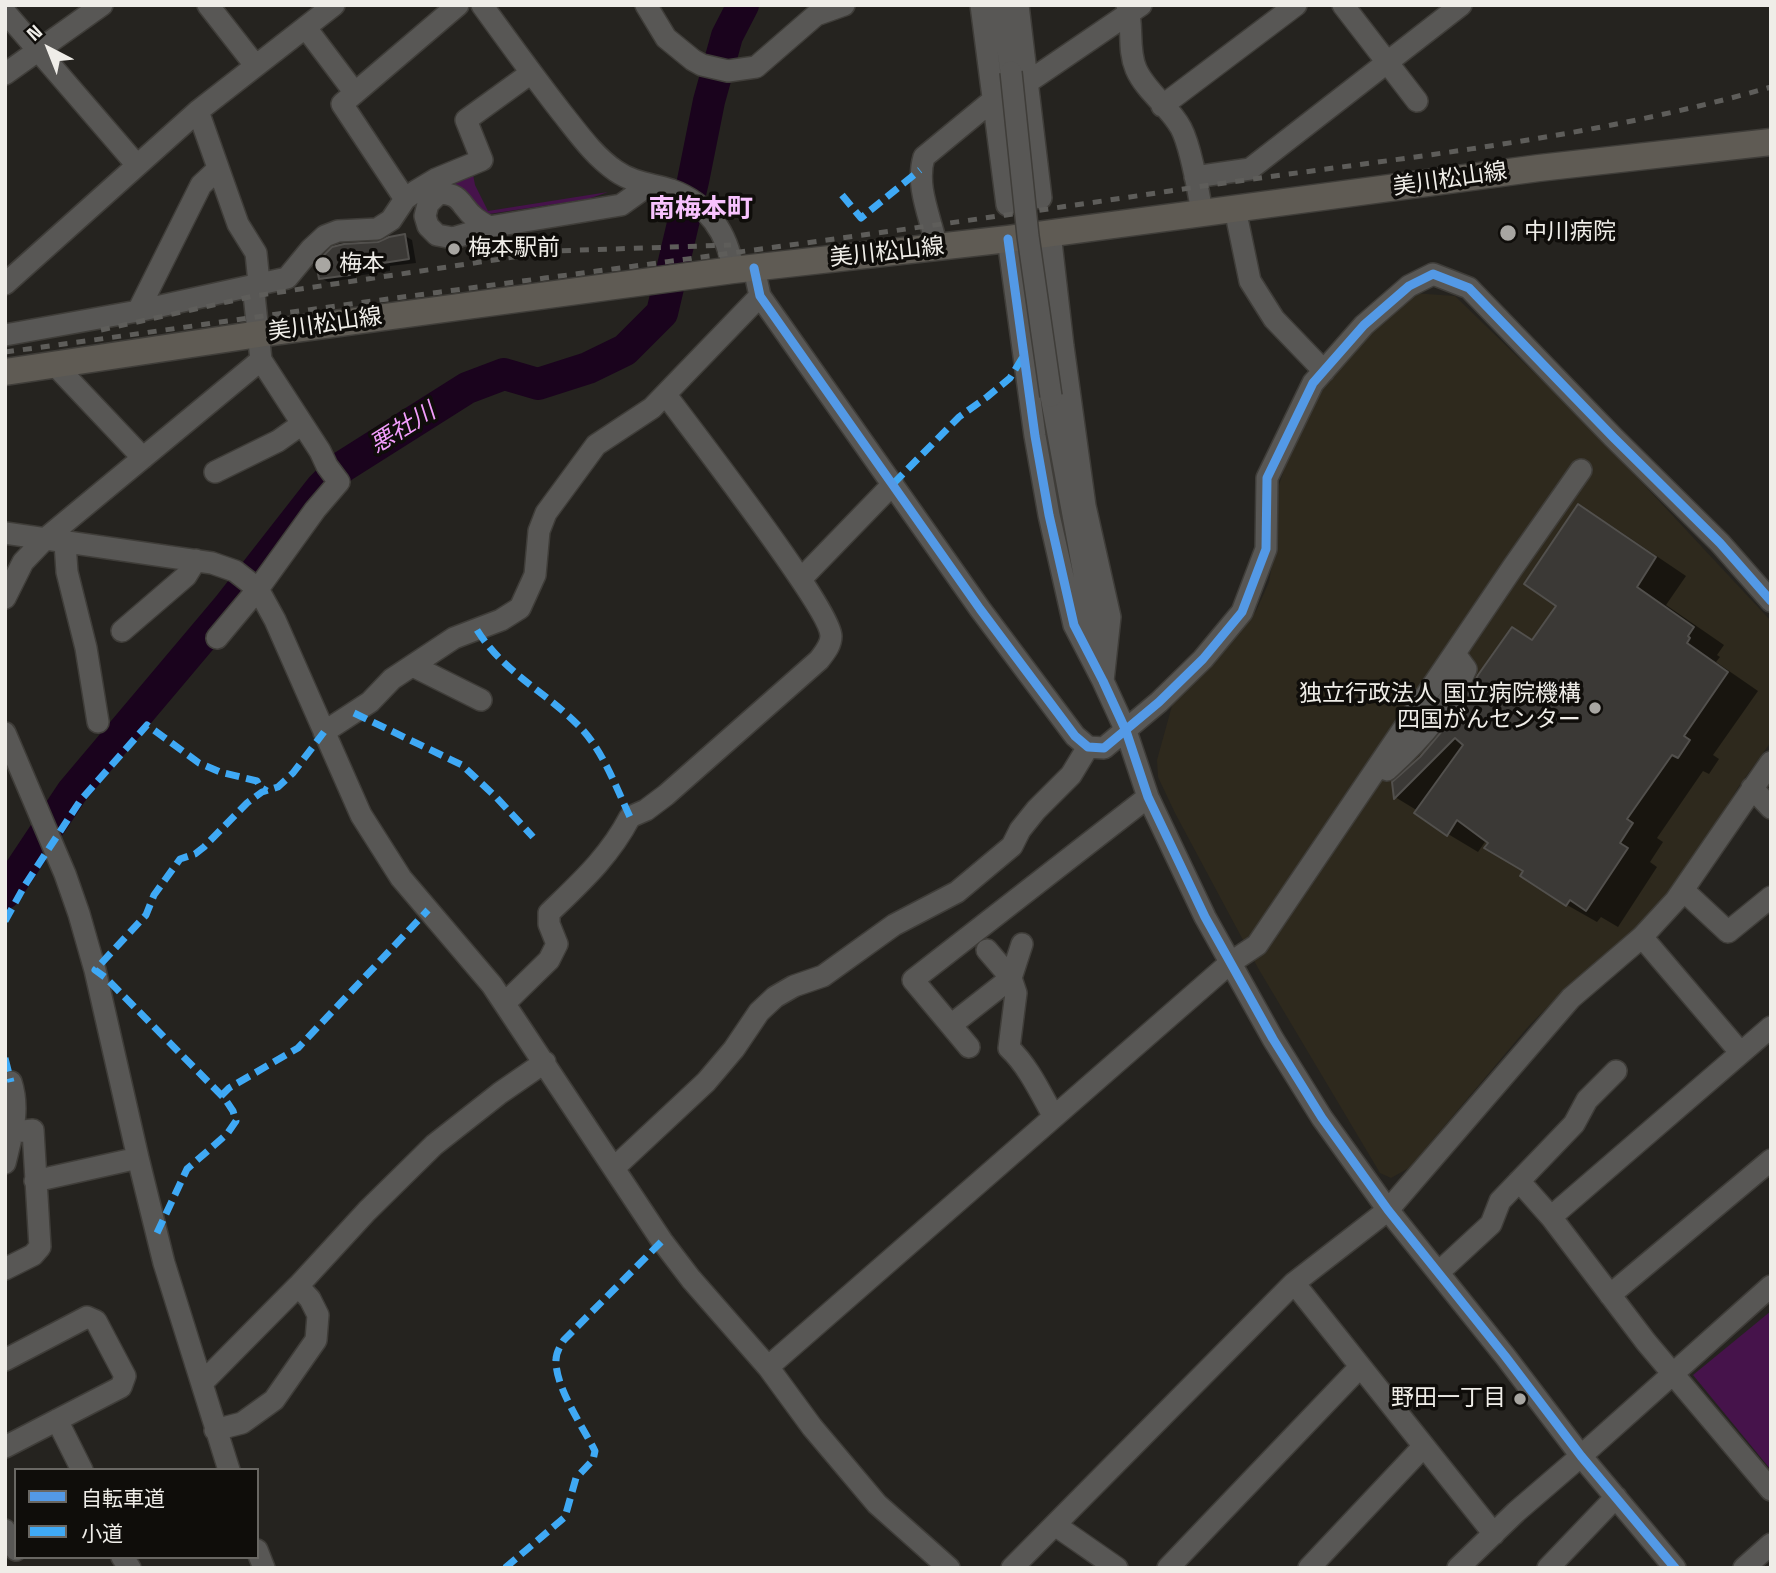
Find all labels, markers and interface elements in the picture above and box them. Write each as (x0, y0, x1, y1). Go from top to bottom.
north arrow (14, 14, 84, 84)
text: N (22, 19, 48, 47)
street label: 美川松山線 (1391, 158, 1509, 202)
district label: 南梅本町 (649, 194, 753, 226)
place label: 中川病院 (1524, 219, 1616, 247)
marker: 中川病院 (1498, 223, 1518, 243)
street label: 美川松山線 (828, 233, 946, 273)
place label: 梅本駅前 (468, 235, 560, 263)
marker: 梅本駅前 (446, 241, 462, 257)
place label: 梅本 (339, 251, 385, 279)
marker: 梅本 (313, 255, 333, 275)
street label: 美川松山線 (266, 303, 384, 347)
water label: 悪社川 (365, 398, 441, 460)
place label: 独立行政法人 国立病院機構 四国がんセンター (1299, 681, 1581, 735)
marker: 独立行政法人 国立病院機構 四国がんセンター (1587, 700, 1603, 716)
place label: 野田一丁目 (1391, 1385, 1506, 1413)
marker: 野田一丁目 (1512, 1391, 1528, 1407)
legend (14, 1468, 259, 1559)
text: 自転車道 (81, 1485, 165, 1512)
text: 小道 (81, 1520, 123, 1547)

